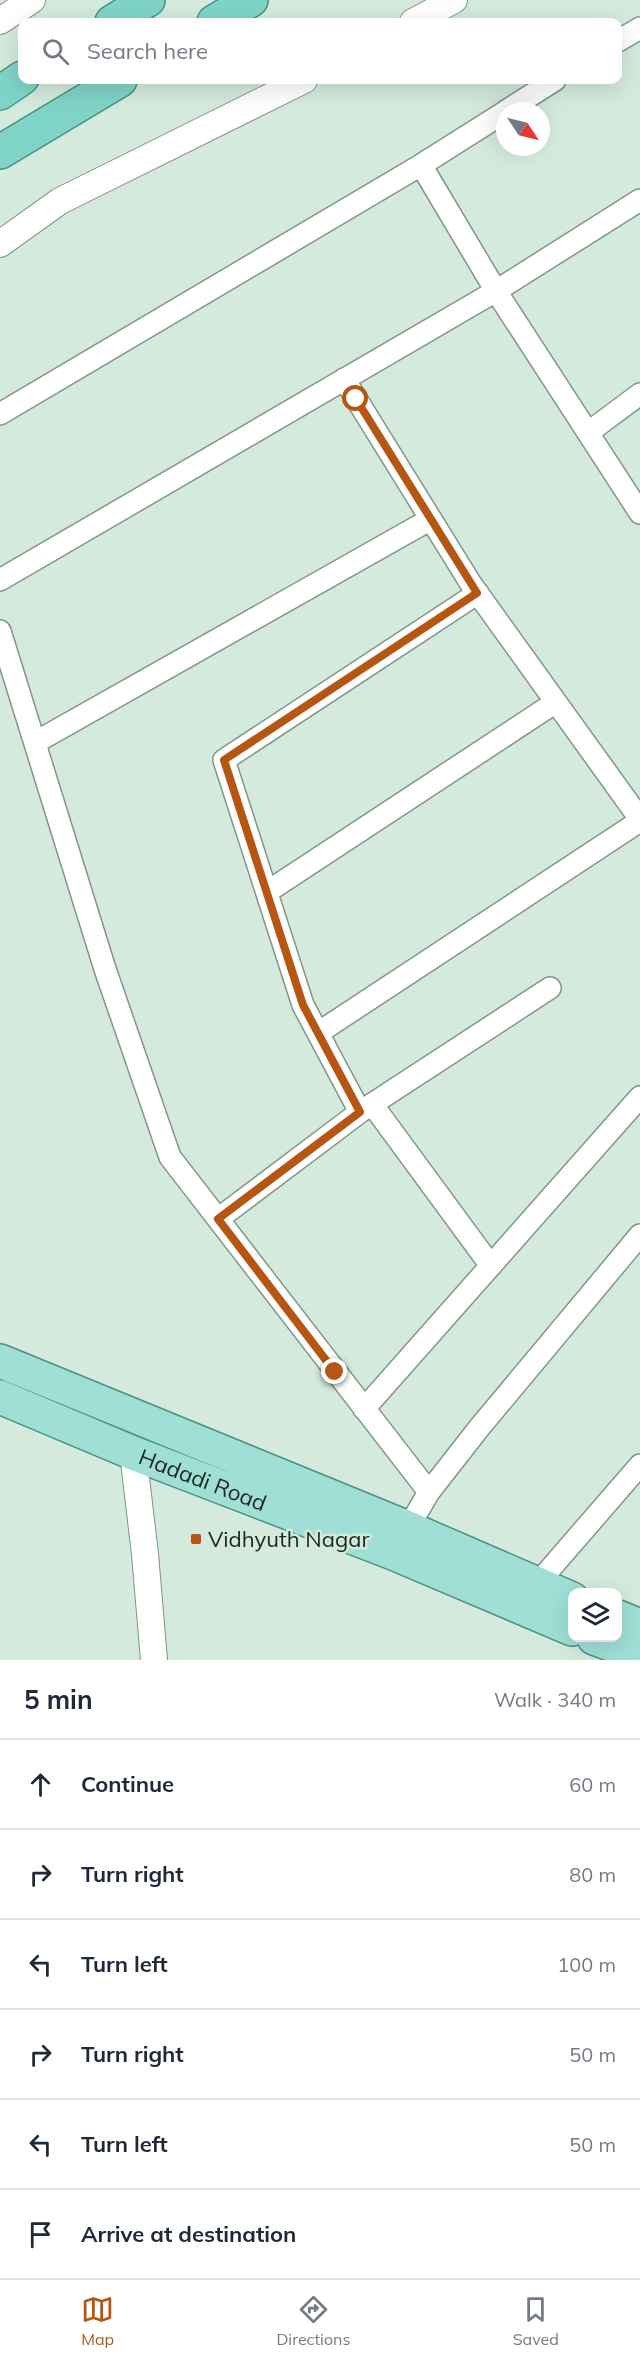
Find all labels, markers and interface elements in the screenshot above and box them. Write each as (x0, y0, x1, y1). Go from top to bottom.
search box (18, 18, 622, 84)
icon: search (39, 35, 72, 68)
text: Search here (87, 37, 208, 65)
north arrow (496, 102, 550, 156)
route start (342, 385, 368, 411)
route end (321, 1358, 347, 1384)
street label: Hadadi Road (135, 1443, 271, 1517)
place label: Vidhyuth Nagar (208, 1525, 369, 1553)
marker: Vidhyuth Nagar (189, 1532, 203, 1546)
map controls (568, 1588, 622, 1642)
button: layers (568, 1588, 622, 1642)
text: 5 min (24, 1683, 93, 1716)
text: Walk · 340 m (494, 1687, 616, 1712)
icon: ahead (24, 1768, 57, 1801)
text: Continue (81, 1770, 174, 1798)
text: 60 m (569, 1772, 616, 1797)
icon: right (24, 1858, 57, 1891)
text: Turn right (81, 1860, 184, 1888)
text: 80 m (569, 1862, 616, 1887)
icon: left (24, 1948, 57, 1981)
text: Turn left (81, 1950, 168, 1978)
text: 100 m (557, 1952, 616, 1977)
icon: right (24, 2038, 57, 2071)
text: Turn right (81, 2040, 184, 2068)
text: 50 m (569, 2042, 616, 2067)
icon: left (24, 2128, 57, 2161)
text: Turn left (81, 2130, 168, 2158)
text: 50 m (569, 2132, 616, 2157)
icon: arrive (24, 2218, 57, 2251)
text: Arrive at destination (81, 2220, 296, 2248)
tab: Map (81, 2293, 114, 2349)
tab: Directions (276, 2293, 350, 2349)
tab: Saved (513, 2293, 559, 2349)

